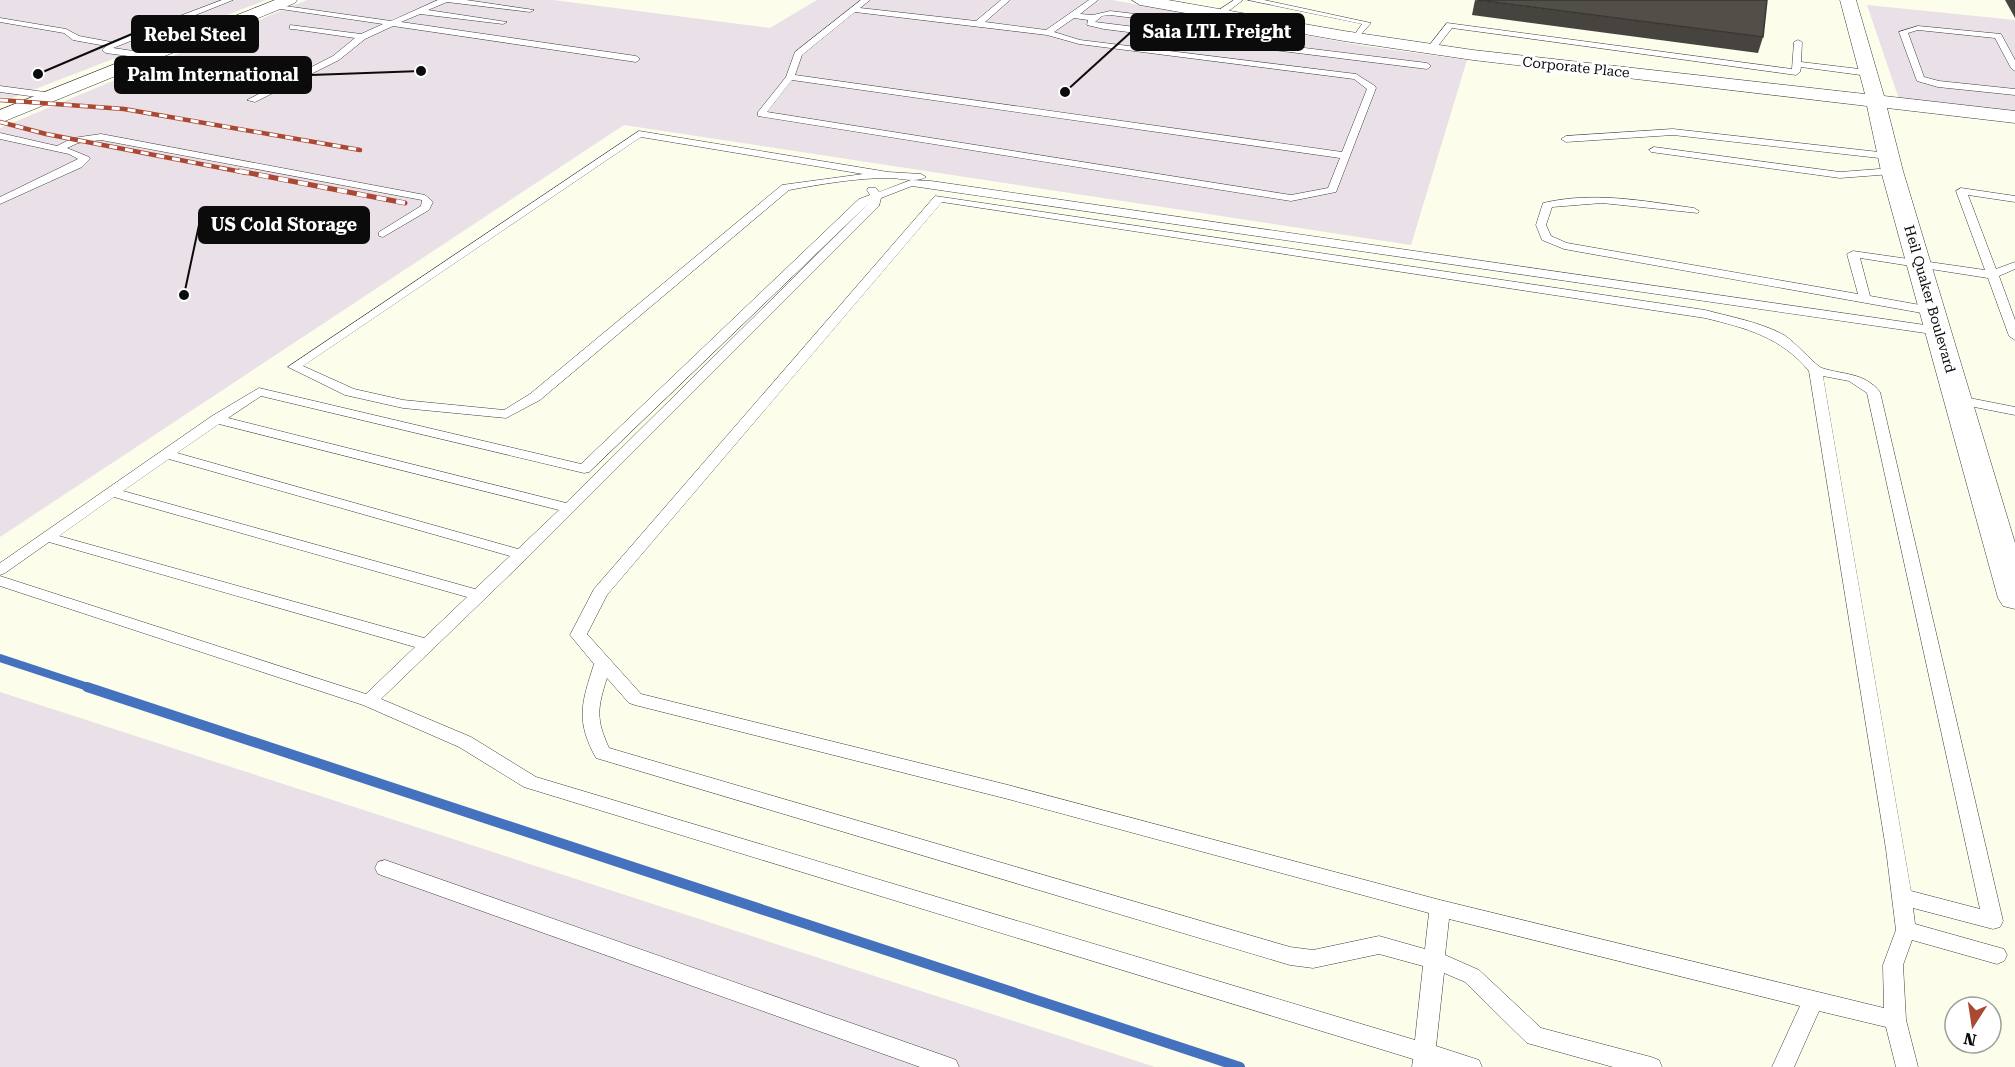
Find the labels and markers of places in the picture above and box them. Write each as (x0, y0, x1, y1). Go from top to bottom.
callout: Saia LTL Freight (1131, 14, 1304, 50)
callout: Rebel Steel (132, 16, 258, 52)
callout: Palm International (115, 57, 311, 93)
callout: US Cold Storage (199, 207, 369, 243)

